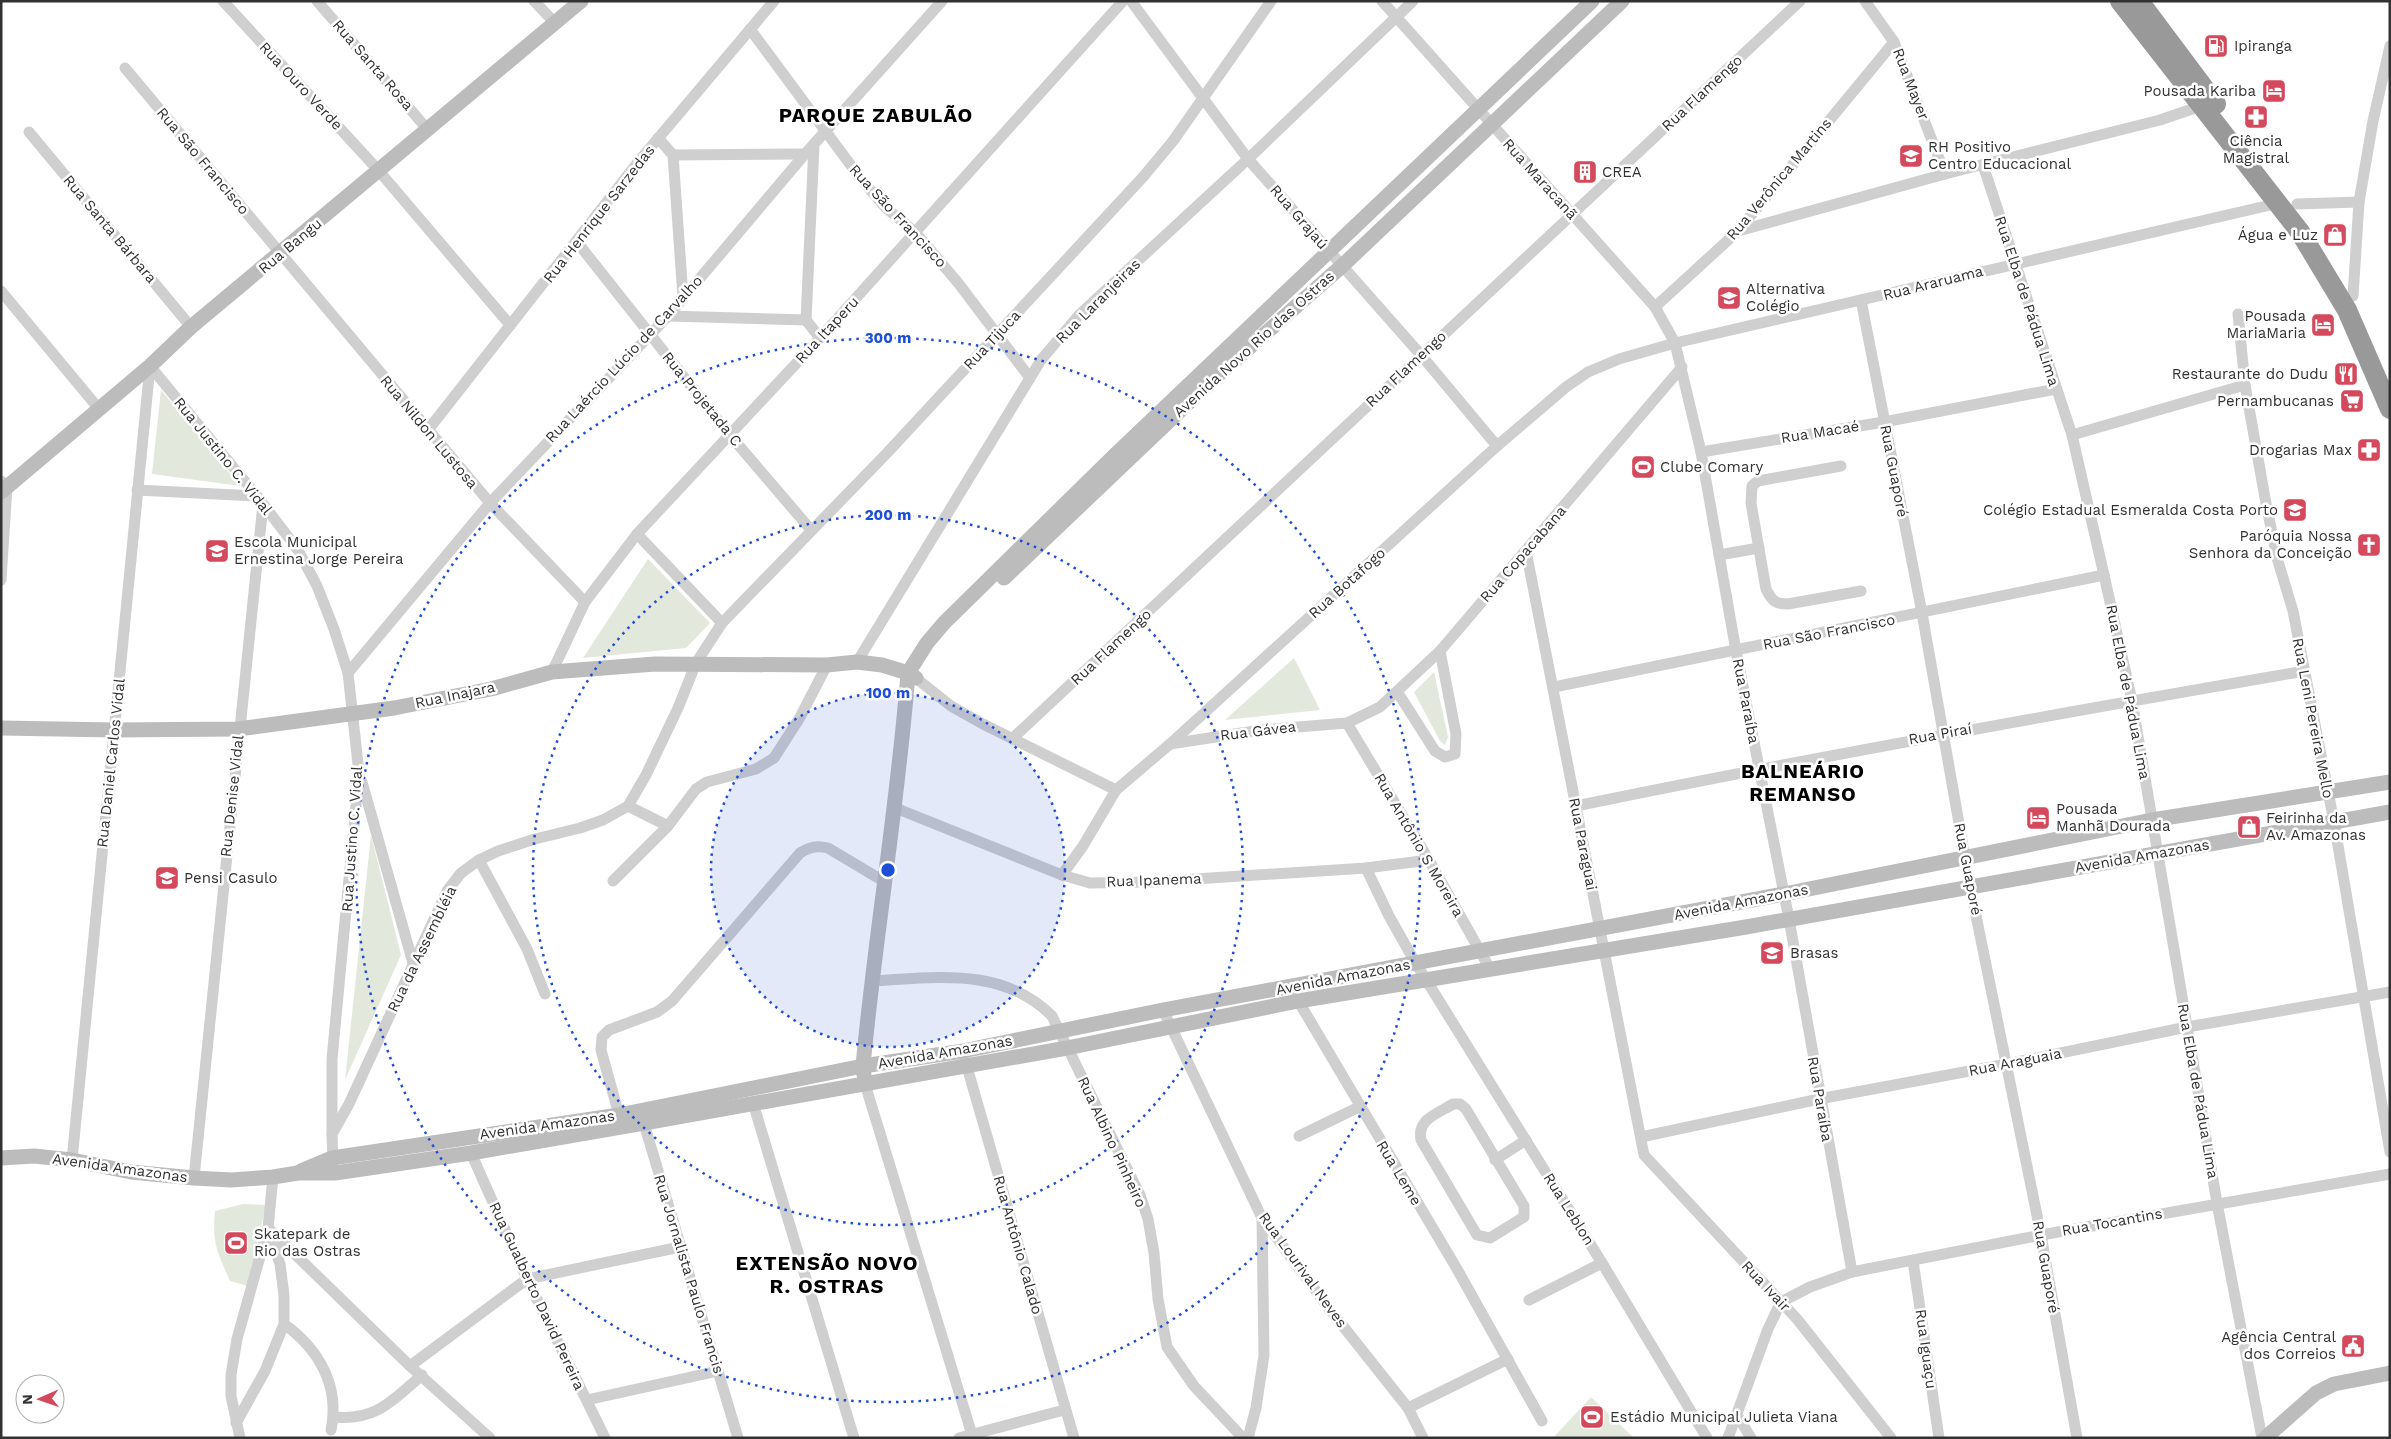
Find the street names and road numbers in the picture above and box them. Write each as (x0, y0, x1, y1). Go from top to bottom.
street label: Rua Santa Rosa (329, 16, 418, 114)
street label: Rua Ouro Verde (256, 38, 346, 134)
street label: Rua Mayer (1889, 45, 1933, 123)
street label: Rua Flamengo (1658, 51, 1746, 135)
street label: Rua São Francisco (153, 104, 253, 218)
street label: Rua Verônica Martins (1723, 114, 1835, 244)
street label: Rua Maracanã (1499, 135, 1581, 224)
street label: Rua Henrique Sarzedas (540, 141, 659, 287)
street label: Rua São Francisco (846, 161, 950, 271)
street label: Rua Santa Bárbara (59, 171, 161, 287)
street label: Rua Grajaú (1266, 181, 1332, 253)
street label: Rua Bangu (255, 214, 325, 278)
street label: Rua Elba de Pádua Lima (1991, 214, 2063, 389)
street label: Rua Laranjeiras (1052, 255, 1144, 347)
street label: Rua Araruama (1881, 262, 1985, 304)
street label: Avenida Novo Rio das Ostras (1170, 267, 1338, 421)
street label: Rua Laércio Lúcio de Carvalho (542, 272, 706, 446)
street label: Rua Itaperu (791, 293, 863, 367)
street label: Rua Tijuca (960, 306, 1024, 374)
street label: Rua Flamengo (1362, 327, 1450, 411)
street label: Rua Projetada C (658, 348, 746, 450)
street label: Rua Nildon Lustosa (376, 372, 482, 493)
street label: Rua Justino C. Vidal (170, 394, 276, 519)
street label: Rua Macaé (1780, 417, 1860, 447)
street label: Rua Guaporé (1876, 423, 1912, 519)
street label: Rua Copacabana (1476, 502, 1570, 606)
street label: Rua Botafogo (1305, 544, 1389, 622)
street label: Rua Elba de Pádua Lima (2102, 603, 2154, 781)
street label: Rua Flamengo (1067, 605, 1155, 689)
street label: Rua São Francisco (1761, 610, 1897, 654)
street label: Rua Leni Pereira Mello (2289, 636, 2337, 800)
street label: Rua Paraíba (1729, 657, 1763, 746)
street label: Rua Daniel Carlos Vidal (93, 677, 129, 848)
street label: Rua Inajara (413, 678, 497, 712)
street label: Rua Gávea (1219, 717, 1297, 745)
street label: Rua Piraí (1907, 720, 1973, 748)
street label: Rua Denise Vidal (217, 734, 247, 858)
street label: Rua Justino C. Vidal (338, 765, 366, 913)
street label: Rua Antônio S Moreira (1370, 770, 1468, 920)
street label: Rua Paraguai (1565, 796, 1601, 892)
street label: Rua Guaporé (1950, 821, 1986, 917)
street label: Avenida Amazonas (2073, 835, 2211, 877)
street label: Rua Ipanema (1106, 869, 1202, 891)
street label: Avenida Amazonas (1672, 880, 1810, 924)
street label: Rua da Assembléia (384, 883, 461, 1015)
street label: Avenida Amazonas (1274, 955, 1412, 999)
street label: Rua Elba de Pádua Lima (2174, 1002, 2222, 1181)
street label: Avenida Amazonas (876, 1031, 1014, 1073)
street label: Rua Araguaia (1967, 1044, 2063, 1080)
street label: Rua Paraíba (1804, 1055, 1836, 1144)
street label: Rua Albino Pinheiro (1074, 1074, 1150, 1210)
street label: Avenida Amazonas (478, 1107, 616, 1143)
street label: Rua Leme (1373, 1137, 1425, 1209)
street label: Avenida Amazonas (51, 1150, 189, 1186)
street label: Rua Leblon (1540, 1169, 1598, 1249)
street label: Rua Jornalista Paulo Francis (650, 1172, 728, 1376)
street label: Rua Antônio Calado (990, 1173, 1046, 1317)
street label: Rua Gualberto David Pereira (485, 1199, 589, 1393)
street label: Rua Tocantins (2060, 1204, 2164, 1240)
street label: Rua Lourival Neves (1255, 1209, 1351, 1331)
street label: Rua Guaporé (2029, 1219, 2063, 1315)
street label: Rua Ivair (1738, 1257, 1794, 1315)
street label: Rua Iguaçu (1912, 1308, 1940, 1390)

